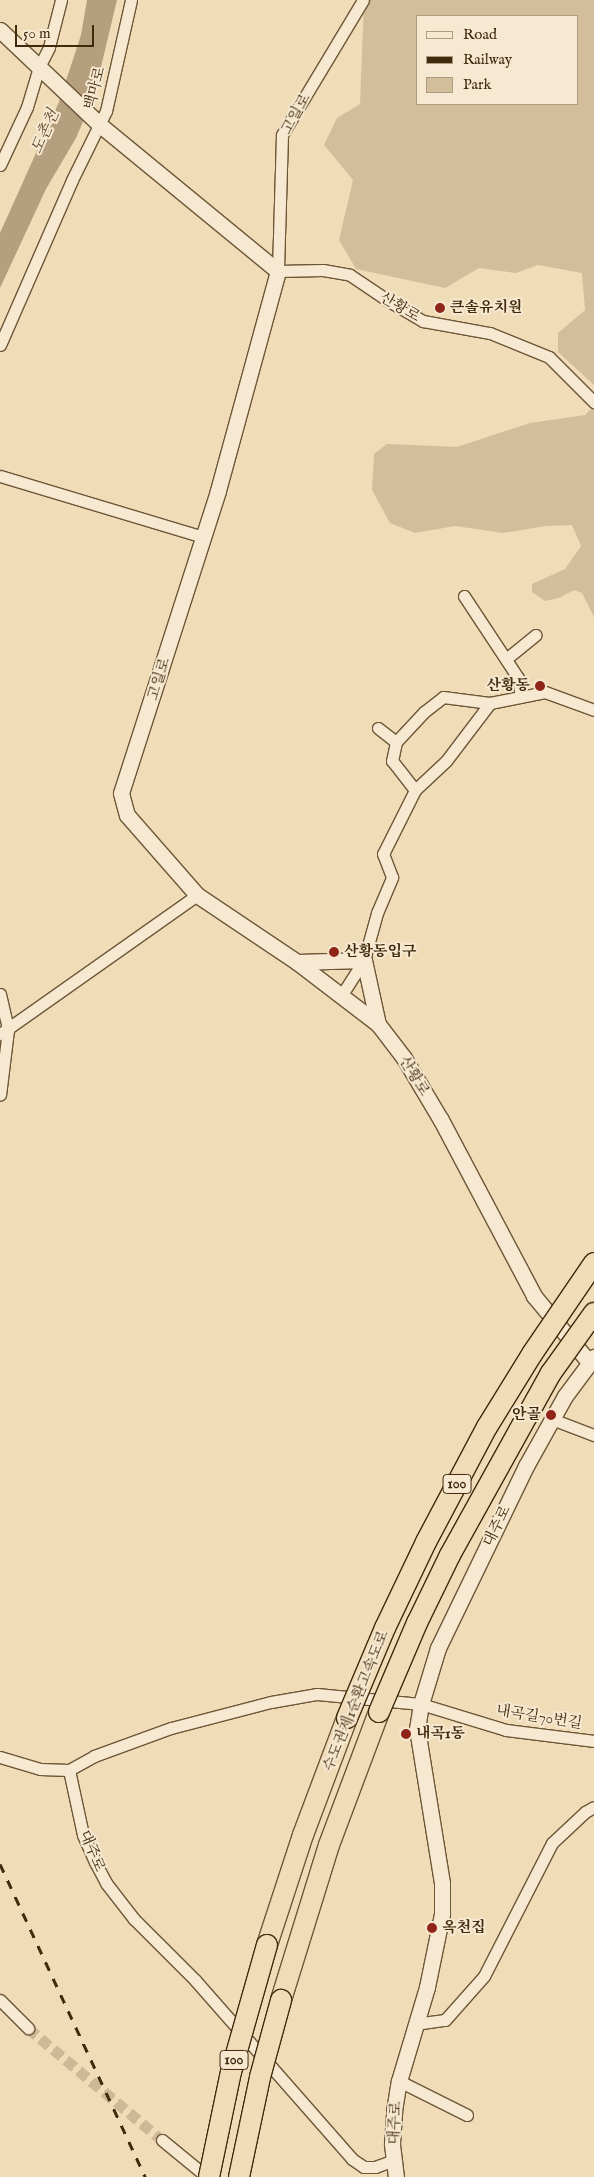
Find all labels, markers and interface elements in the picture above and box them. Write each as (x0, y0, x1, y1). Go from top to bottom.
scale bar (18, 15, 96, 47)
legend (416, 15, 579, 105)
text: 50 m (23, 24, 51, 43)
text: Road (463, 25, 497, 44)
text: Railway (463, 50, 512, 69)
street label: 백마로 (81, 65, 109, 111)
text: Park (463, 75, 492, 94)
street label: 고일로 (278, 91, 314, 137)
water label: 도촌천 (28, 107, 64, 157)
street label: 산황로 (377, 288, 423, 326)
place label: 큰솔유치원 (450, 299, 522, 317)
marker: 큰솔유치원 (434, 302, 446, 314)
street label: 고일로 (144, 656, 174, 702)
place label: 산황동 (487, 677, 530, 695)
marker: 산황동 (534, 680, 546, 692)
place label: 산황동입구 (344, 943, 416, 961)
marker: 산황동입구 (328, 946, 340, 958)
street label: 산황로 (395, 1053, 433, 1099)
place label: 안골 (512, 1406, 541, 1424)
marker: 안골 (545, 1409, 557, 1421)
road number: 100 (442, 1472, 472, 1496)
street label: 대주로 (479, 1503, 515, 1549)
street label: 수도권제1순환고속도로 (319, 1628, 393, 1774)
street label: 내곡길70번길 (495, 1701, 583, 1733)
place label: 내곡1동 (416, 1725, 465, 1743)
marker: 내곡1동 (400, 1728, 412, 1740)
street label: 대주로 (75, 1827, 109, 1875)
place label: 옥천집 (442, 1919, 485, 1937)
marker: 옥천집 (426, 1922, 438, 1934)
road number: 100 (219, 2048, 249, 2072)
street label: 대주로 (385, 2101, 405, 2145)

